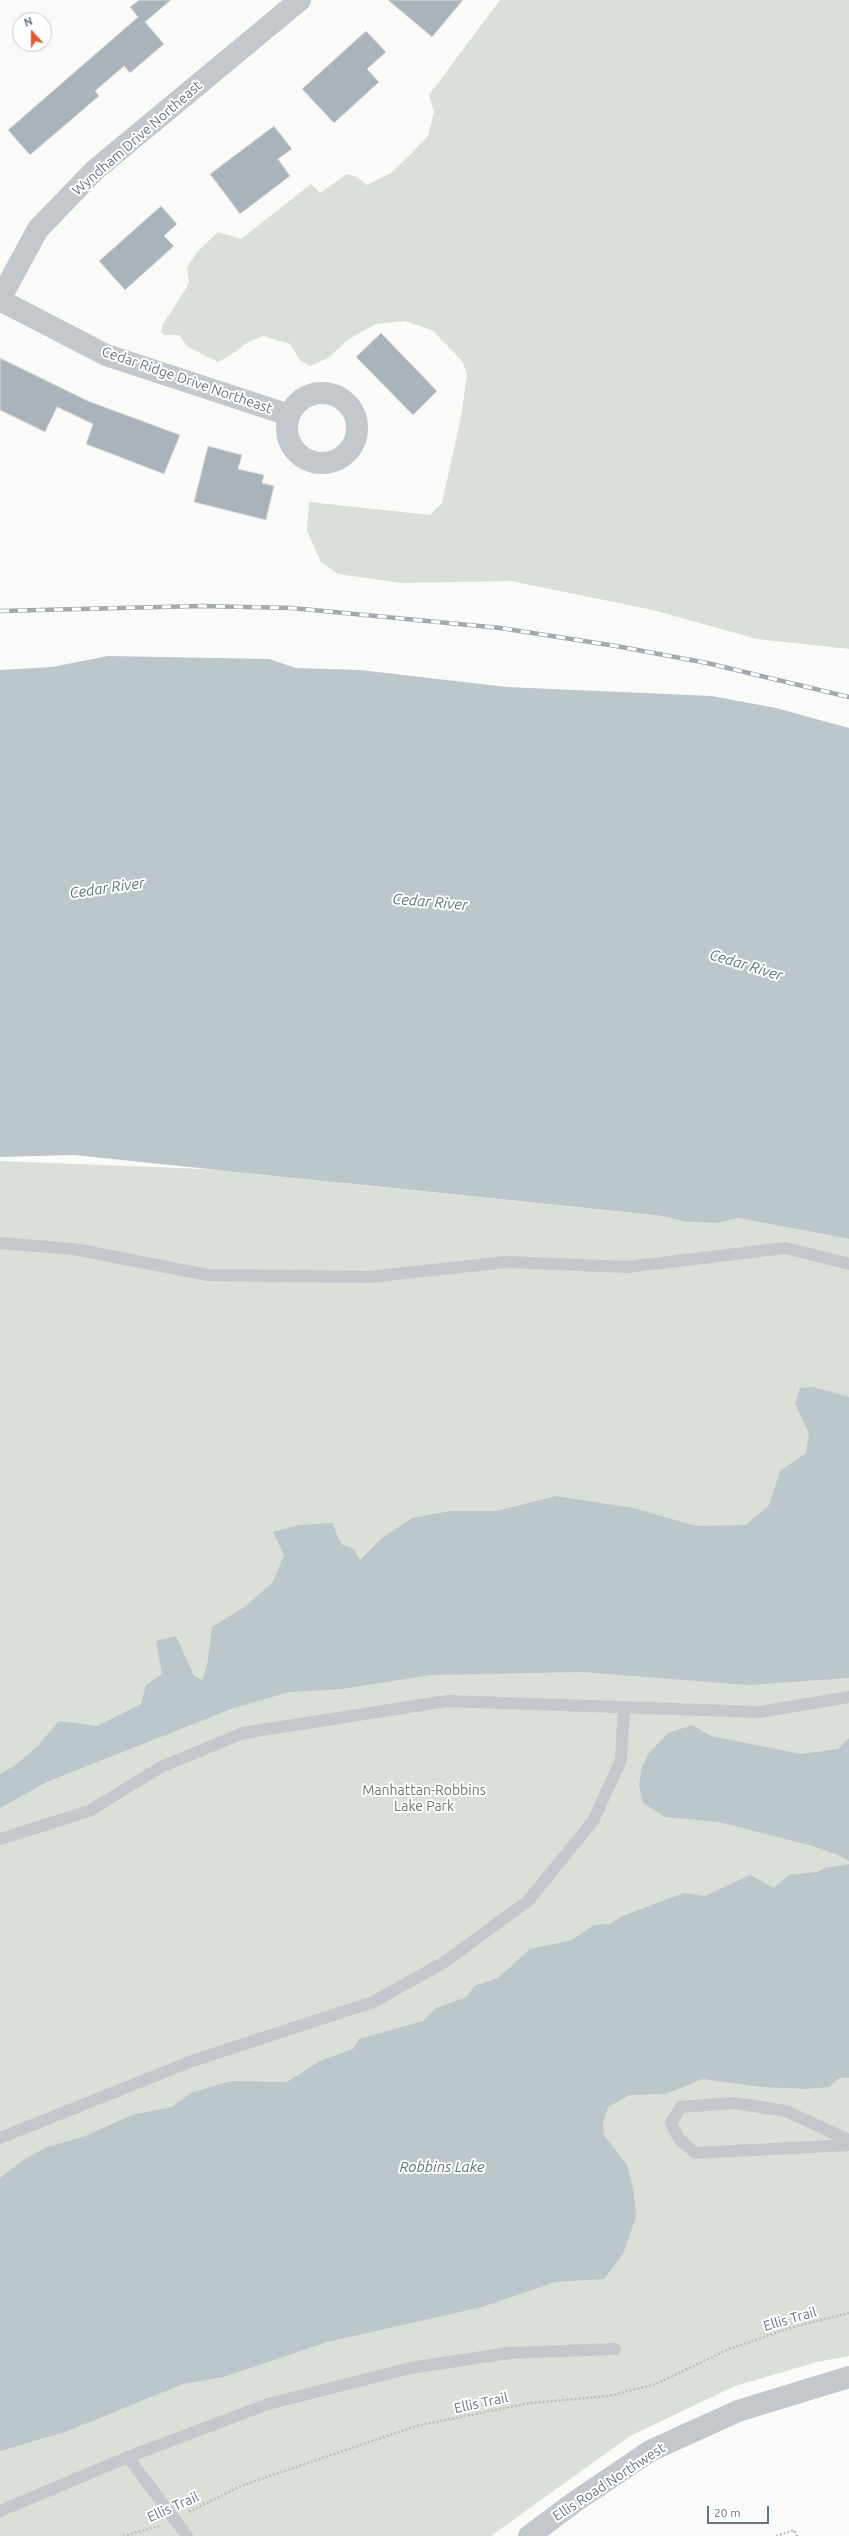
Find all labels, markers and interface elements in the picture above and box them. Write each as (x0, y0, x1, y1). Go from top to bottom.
north arrow (12, 12, 52, 52)
text: N (22, 15, 34, 29)
street label: Wyndham Drive Northeast (69, 77, 205, 199)
street label: Cedar Ridge Drive Northeast (100, 343, 274, 417)
water label: Cedar River (68, 874, 146, 902)
water label: Cedar River (392, 890, 468, 914)
water label: Cedar River (707, 945, 785, 985)
park label: Manhattan-Robbins Lake Park (362, 1782, 486, 1814)
water label: Robbins Lake (399, 2158, 485, 2176)
street label: Ellis Trail (761, 2303, 819, 2335)
street label: Ellis Trail (452, 2389, 510, 2417)
street label: Ellis Road Northwest (550, 2439, 668, 2525)
street label: Ellis Trail (145, 2488, 201, 2526)
scale bar (709, 2498, 771, 2524)
text: 20 m (714, 2506, 741, 2519)

